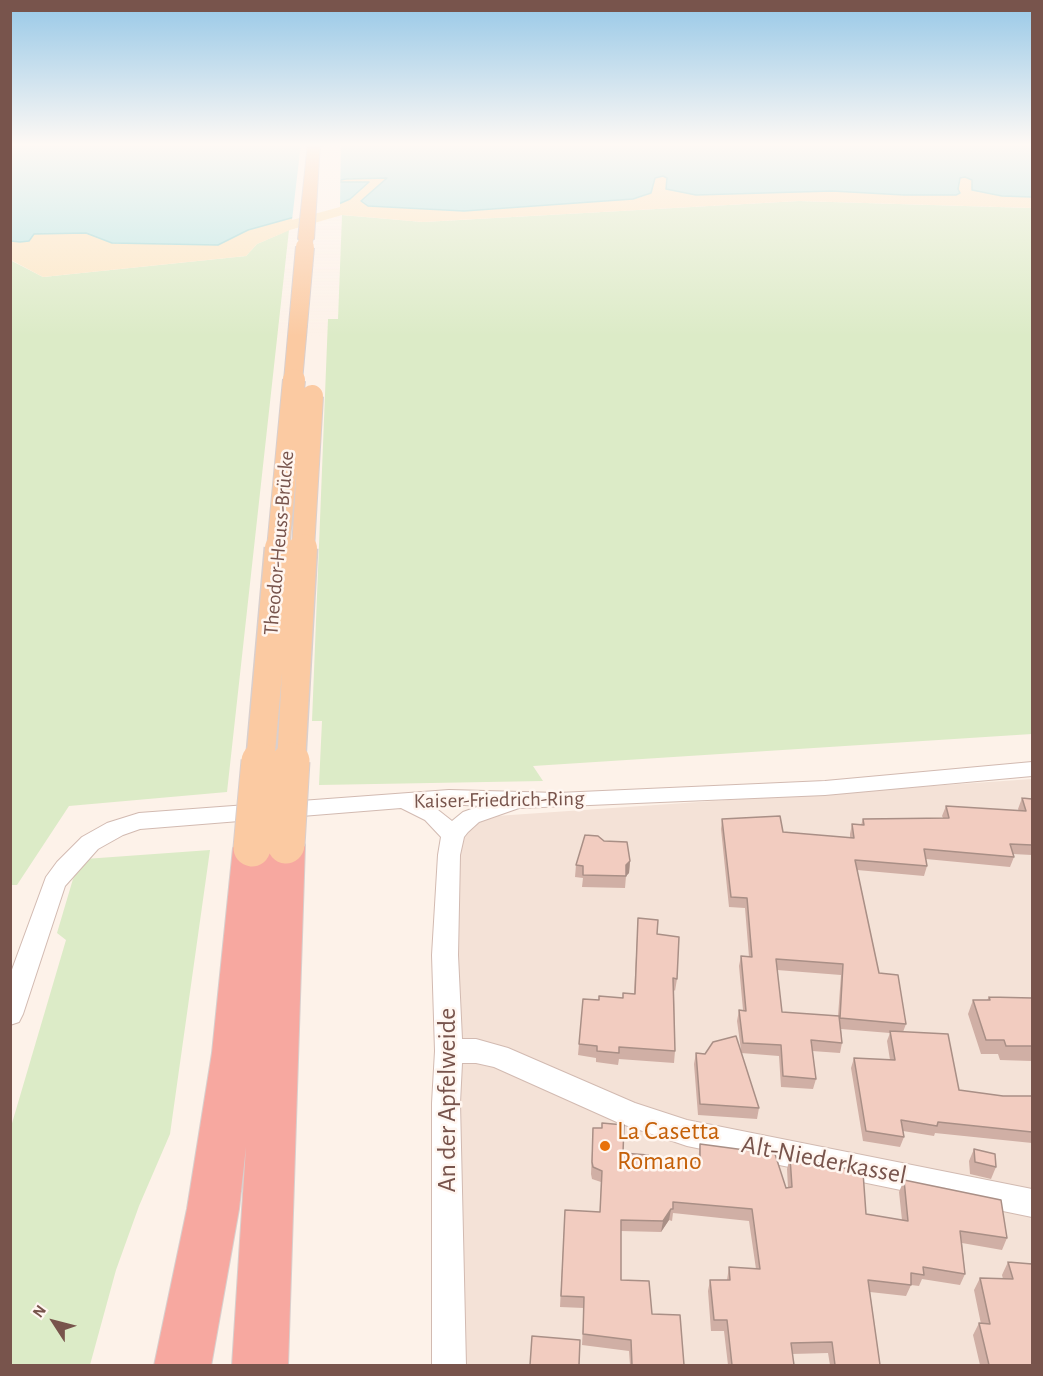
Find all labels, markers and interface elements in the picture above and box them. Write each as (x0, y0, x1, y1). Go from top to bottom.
street label: Theodor-Heuss-Brücke (258, 450, 300, 636)
street label: Kaiser-Friedrich-Ring (413, 786, 585, 814)
street label: An der Apfelweide (431, 1008, 463, 1192)
place label: La Casetta Romano (617, 1115, 720, 1176)
street label: Alt-Niederkassel (739, 1129, 909, 1191)
marker: La Casetta Romano (598, 1139, 612, 1153)
north arrow (24, 1292, 84, 1352)
text: N (30, 1302, 49, 1321)

